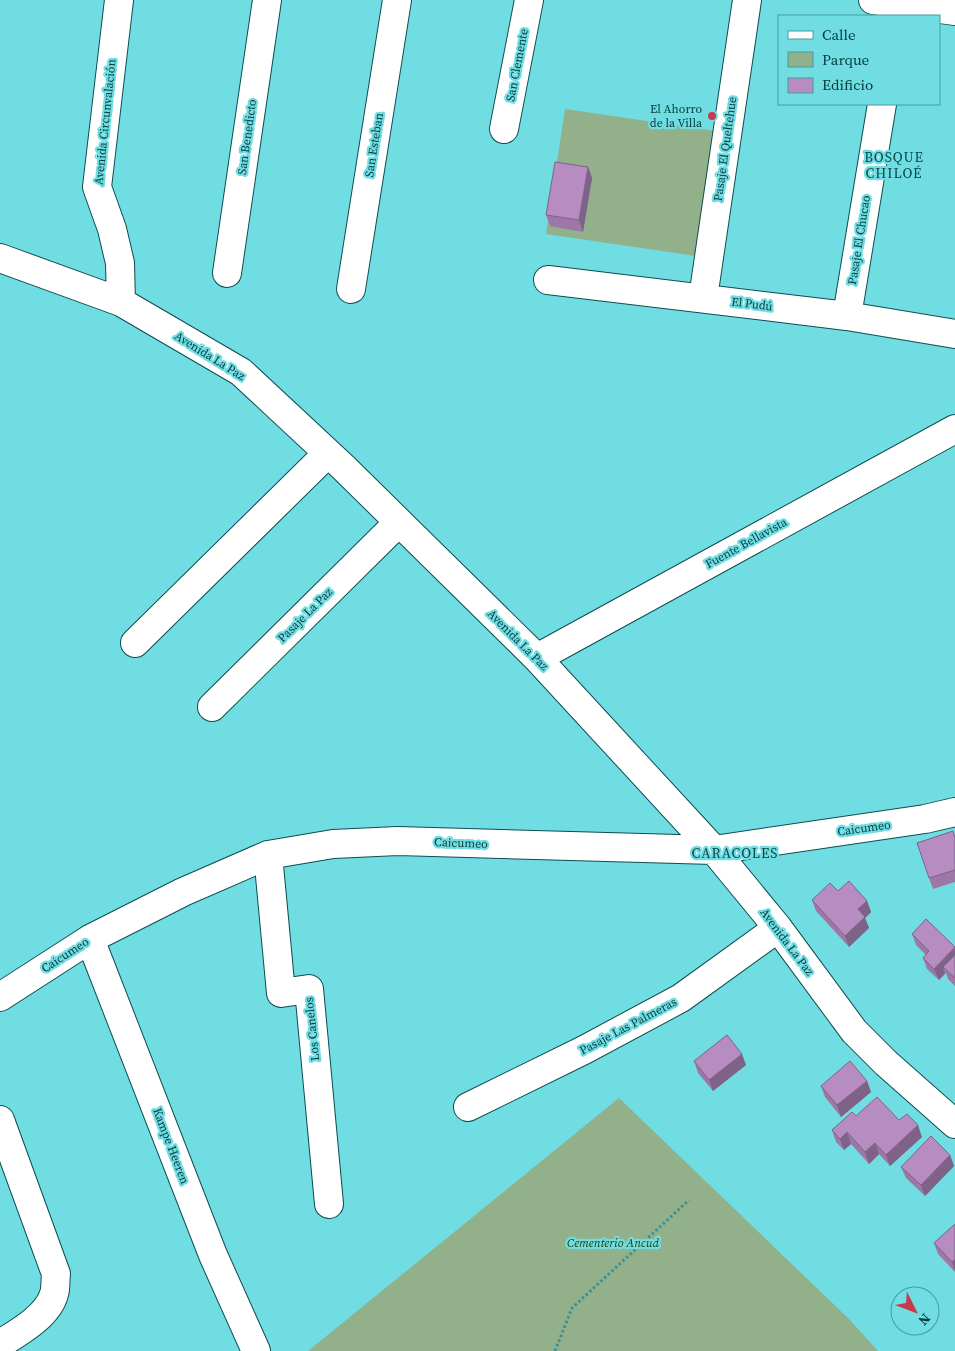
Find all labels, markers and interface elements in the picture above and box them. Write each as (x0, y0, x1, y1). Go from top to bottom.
legend (778, 15, 940, 105)
text: Calle (822, 24, 856, 45)
street label: San Clemente (502, 27, 532, 103)
text: Parque (822, 49, 870, 70)
street label: Avenida Circunvalación (90, 58, 120, 186)
text: Edificio (822, 74, 873, 95)
street label: Pasaje El Queltehue (710, 96, 740, 202)
street label: San Benedicto (234, 98, 260, 176)
place label: El Ahorro de la Villa (650, 101, 703, 131)
marker: El Ahorro de la Villa (706, 110, 718, 122)
street label: San Esteban (361, 112, 387, 178)
district label: BOSQUE CHILOÉ (864, 147, 924, 183)
street label: Pasaje El Chucao (844, 194, 874, 286)
street label: El Pudú (731, 294, 773, 314)
street label: Avenida La Paz (172, 328, 249, 384)
street label: Fuente Bellavista (702, 514, 790, 572)
street label: Pasaje La Paz (274, 584, 336, 646)
street label: Avenida La Paz (484, 606, 552, 674)
street label: Caicumeo (836, 816, 892, 840)
street label: Caicumeo (434, 834, 488, 852)
district label: CARACOLES (691, 843, 779, 863)
street label: Avenida La Paz (756, 905, 818, 979)
street label: Caicumeo (38, 933, 92, 976)
street label: Pasaje Las Palmeras (577, 994, 679, 1058)
street label: Los Canelos (301, 996, 323, 1062)
street label: Kampe Heeren (149, 1106, 193, 1186)
park label: Cementerio Ancud (567, 1235, 660, 1251)
north arrow (890, 1286, 940, 1336)
text: N (914, 1309, 936, 1330)

